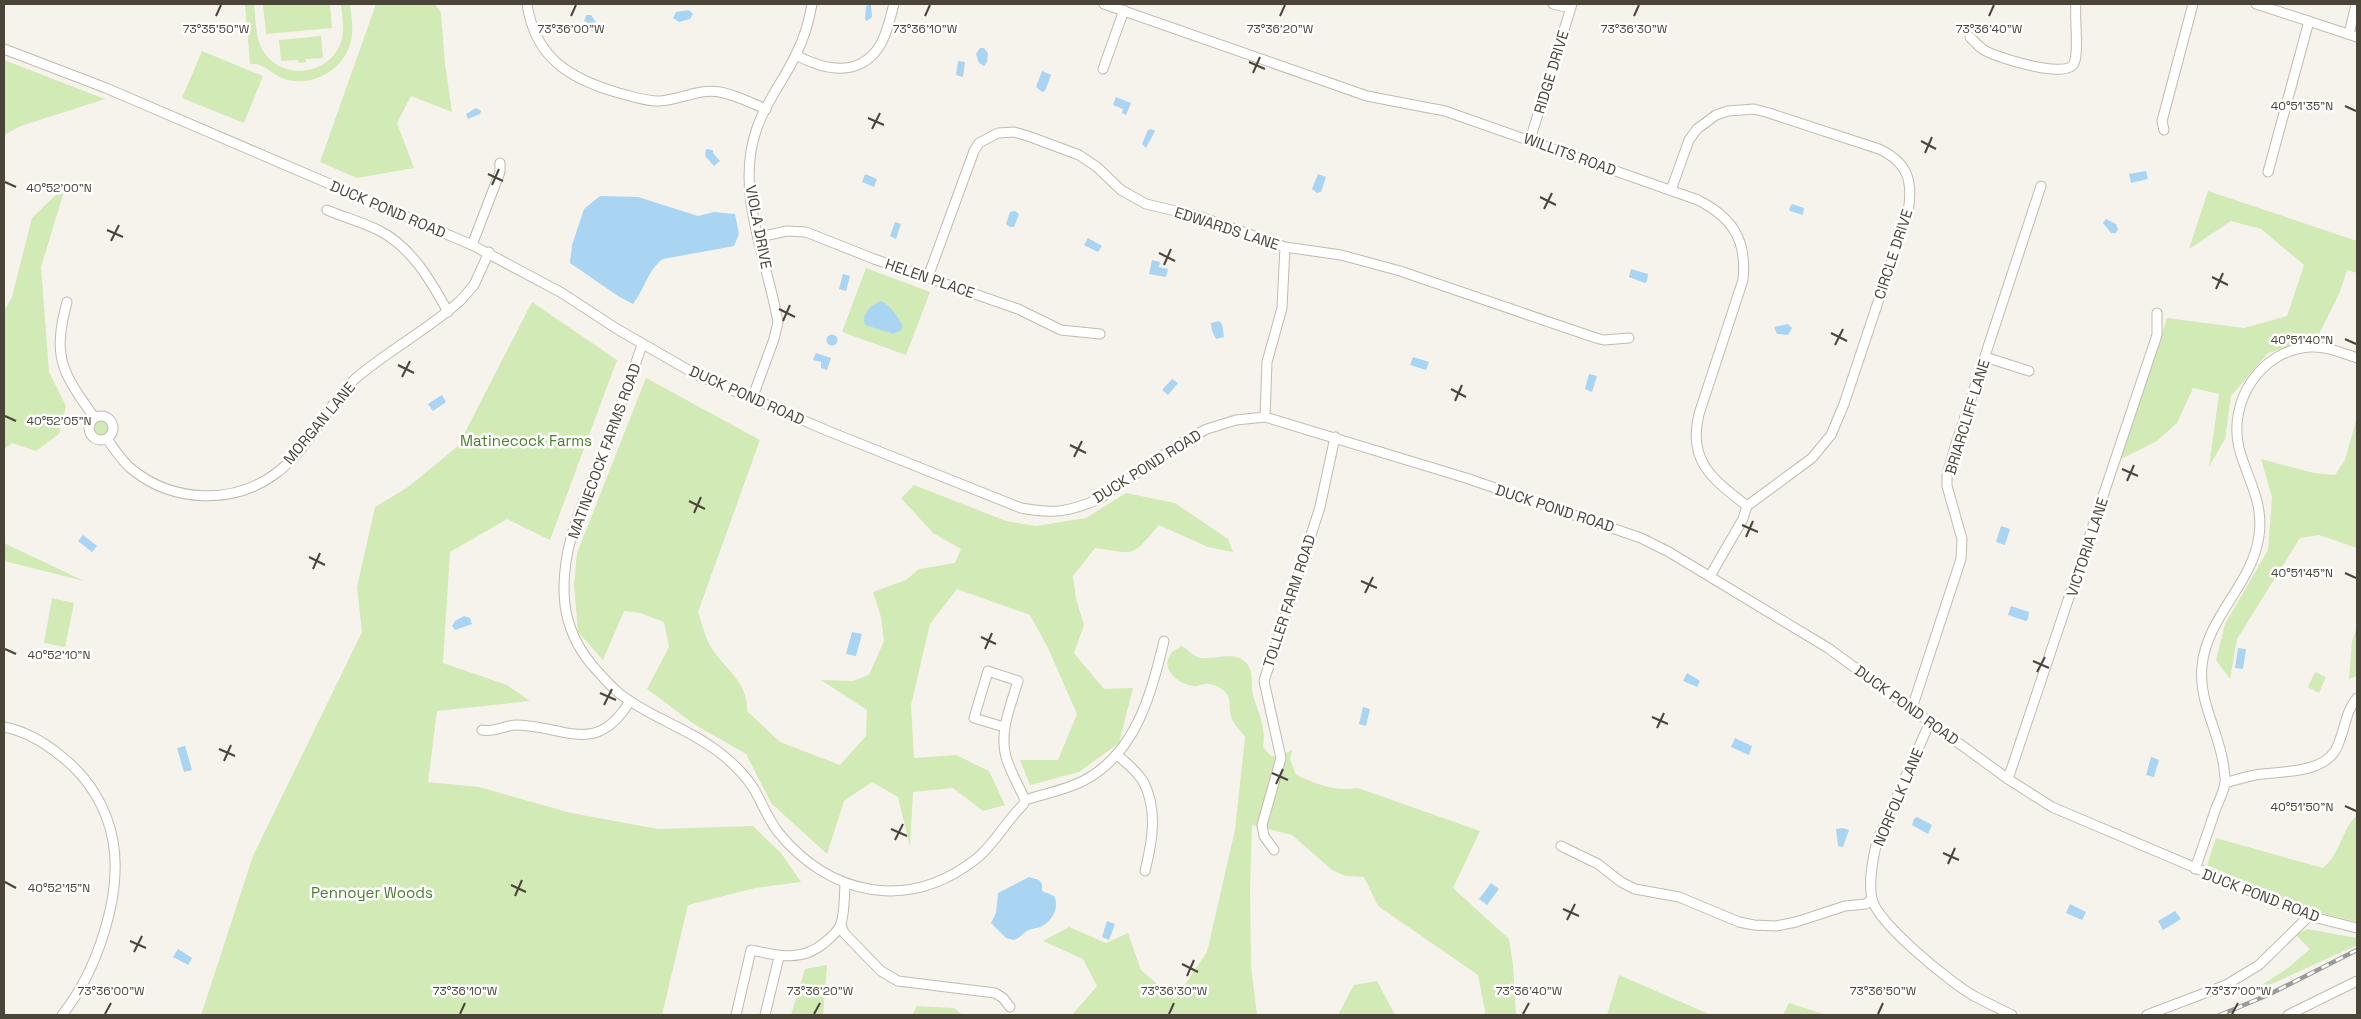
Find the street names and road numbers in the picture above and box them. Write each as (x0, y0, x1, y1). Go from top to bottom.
street label: RIDGE DRIVE (1529, 28, 1573, 116)
street label: WILLITS ROAD (1521, 128, 1619, 180)
street label: DUCK POND ROAD (327, 176, 449, 242)
street label: VIOLA DRIVE (742, 183, 776, 271)
street label: EDWARDS LANE (1172, 202, 1282, 254)
street label: CIRCLE DRIVE (1869, 207, 1917, 301)
street label: HELEN PLACE (883, 254, 977, 302)
street label: BRIARCLIFF LANE (1940, 357, 1994, 477)
street label: MATINECOCK FARMS ROAD (563, 360, 645, 541)
street label: DUCK POND ROAD (686, 361, 808, 429)
street label: MORGAN LANE (279, 378, 359, 468)
street label: DUCK POND ROAD (1089, 425, 1205, 507)
street label: DUCK POND ROAD (1493, 480, 1617, 536)
street label: VICTORIA LANE (2062, 495, 2112, 599)
street label: TOLLER FARM ROAD (1259, 532, 1319, 670)
street label: DUCK POND ROAD (1851, 661, 1963, 749)
street label: NORFOLK LANE (1869, 745, 1927, 849)
street label: DUCK POND ROAD (2200, 864, 2322, 926)

